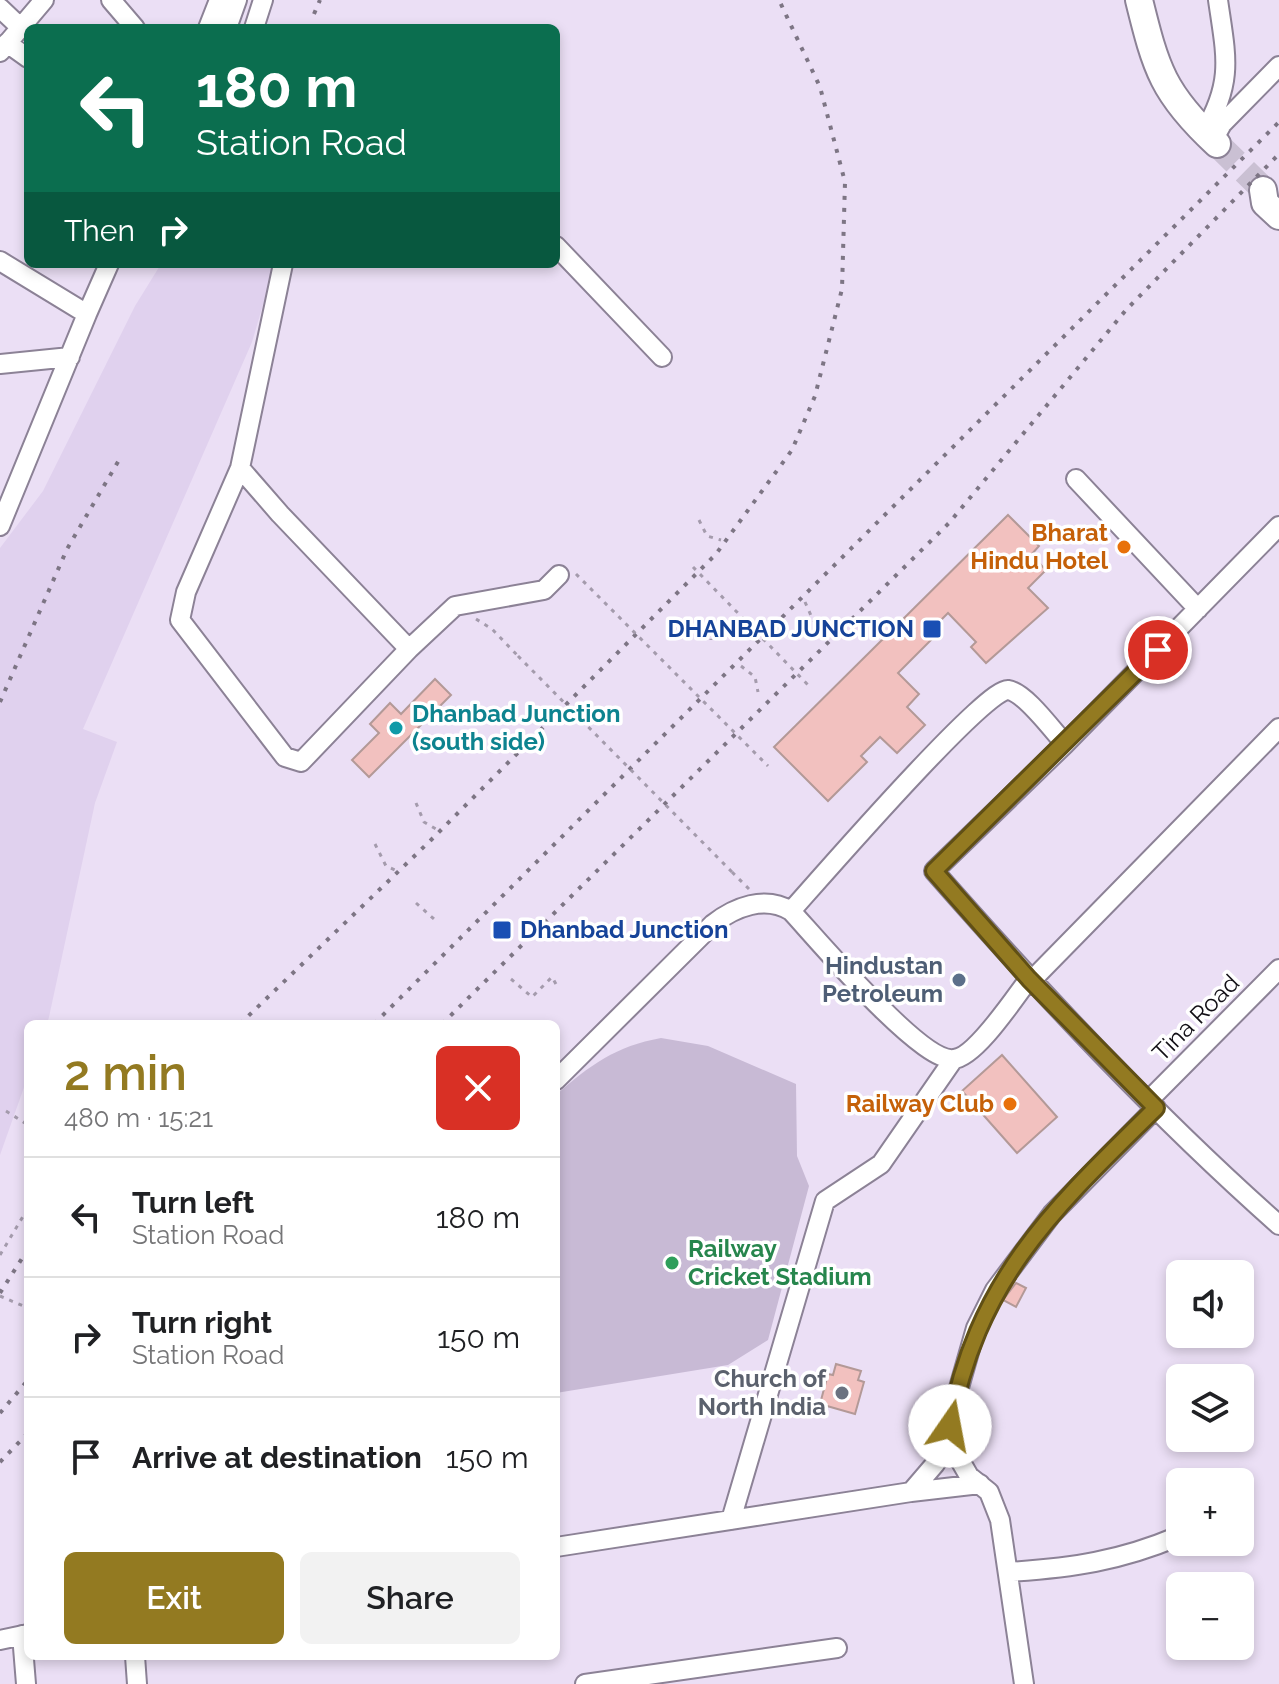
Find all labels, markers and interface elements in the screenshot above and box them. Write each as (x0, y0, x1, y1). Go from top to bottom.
text: 180 m (196, 54, 357, 120)
icon: left (64, 56, 168, 160)
text: Station Road (196, 121, 407, 163)
icon: right (151, 208, 195, 252)
text: Then (64, 213, 135, 248)
place label: Bharat Hindu Hotel (970, 518, 1108, 575)
marker: Bharat Hindu Hotel (1115, 538, 1133, 556)
place label: DHANBAD JUNCTION (667, 614, 914, 643)
pin (1124, 616, 1192, 684)
marker: DHANBAD JUNCTION (921, 618, 943, 640)
icon: arrive (1136, 628, 1180, 672)
place label: Dhanbad Junction (south side) (412, 699, 620, 756)
marker: Dhanbad Junction (south side) (387, 719, 405, 737)
place label: Dhanbad Junction (520, 915, 728, 944)
marker: Dhanbad Junction (491, 919, 513, 941)
place label: Hindustan Petroleum (822, 951, 943, 1008)
street label: Tina Road (1146, 968, 1245, 1067)
marker: Hindustan Petroleum (950, 971, 968, 989)
text: 2 min (64, 1045, 187, 1101)
button: close (436, 1046, 520, 1130)
place label: Railway Club (846, 1089, 994, 1118)
marker: Railway Club (1001, 1095, 1019, 1113)
text: 480 m · 15:21 (64, 1103, 213, 1133)
text: Turn left (132, 1185, 254, 1220)
icon: left (64, 1195, 108, 1239)
text: 180 m (436, 1200, 520, 1235)
text: Station Road (132, 1220, 284, 1250)
place label: Railway Cricket Stadium (688, 1234, 872, 1291)
marker: Railway Cricket Stadium (663, 1254, 681, 1272)
map controls (1166, 1260, 1254, 1660)
button: sound (1166, 1260, 1254, 1348)
text: Turn right (132, 1305, 272, 1340)
icon: right (64, 1315, 108, 1359)
text: 150 m (437, 1320, 520, 1355)
text: Station Road (132, 1340, 284, 1370)
place label: Church of North India (698, 1364, 827, 1421)
button: layers (1166, 1364, 1254, 1452)
marker: Church of North India (833, 1384, 851, 1402)
position arrow (908, 1384, 992, 1468)
icon: arrive (64, 1435, 108, 1479)
text: Arrive at destination (132, 1440, 422, 1475)
text: 150 m (446, 1440, 529, 1475)
button: + (1166, 1468, 1254, 1556)
button: Exit (64, 1552, 284, 1644)
button: Share (300, 1552, 520, 1644)
button: − (1166, 1572, 1254, 1660)

